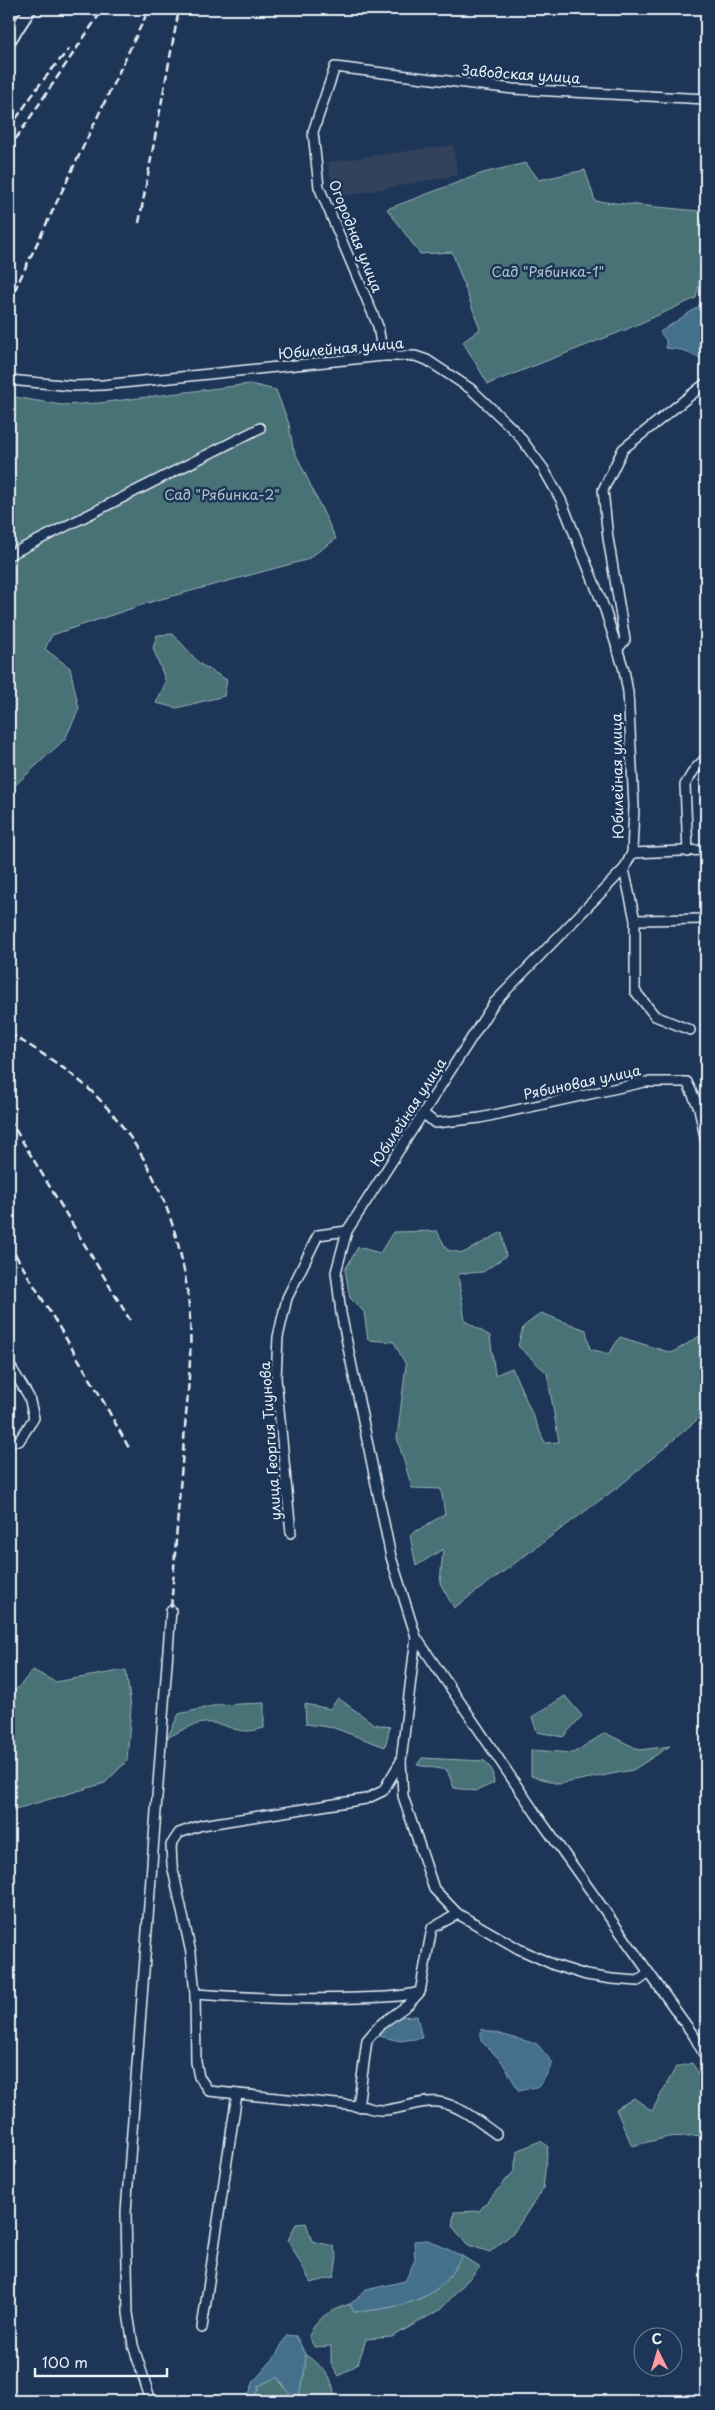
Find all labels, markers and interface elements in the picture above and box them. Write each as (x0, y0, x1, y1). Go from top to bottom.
street label: Заводская улица (461, 59, 581, 89)
street label: Огородная улица (324, 176, 388, 296)
park label: Сад "Рябинка-1" (492, 261, 604, 282)
street label: Юбилейная улица (277, 332, 405, 364)
park label: Сад "Рябинка-2" (164, 484, 280, 505)
street label: Юбилейная улица (605, 713, 629, 839)
street label: Юбилейная улица (365, 1053, 451, 1170)
street label: Рябиновая улица (521, 1059, 643, 1105)
street label: улица Георгия Тиунова (254, 1361, 286, 1521)
north arrow (632, 2328, 682, 2378)
text: С (651, 2328, 663, 2349)
scale bar (35, 2345, 168, 2377)
text: 100 m (42, 2350, 88, 2373)

